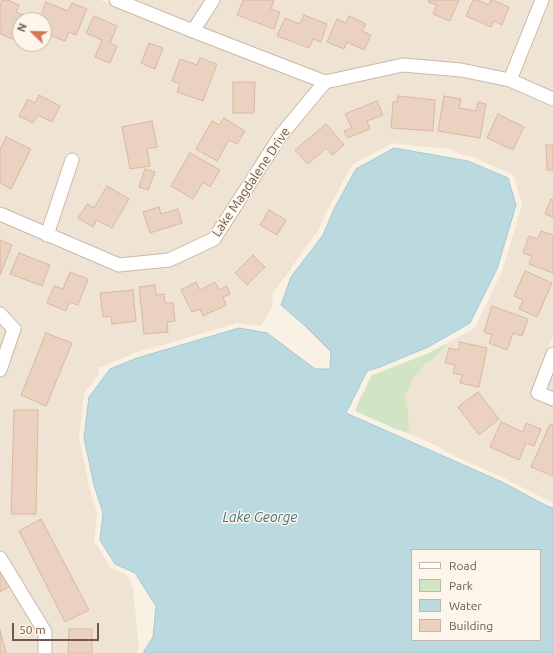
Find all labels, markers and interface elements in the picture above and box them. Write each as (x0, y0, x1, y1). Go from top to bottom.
north arrow (12, 12, 52, 52)
text: N (15, 22, 29, 34)
street label: Lake Magdalene Drive (209, 124, 293, 240)
water label: Lake George (223, 509, 297, 525)
legend (411, 549, 541, 641)
text: Road (449, 559, 477, 572)
text: Park (449, 579, 473, 592)
text: Water (449, 599, 482, 612)
scale bar (14, 615, 101, 641)
text: Building (449, 619, 493, 632)
text: 50 m (19, 623, 46, 636)

